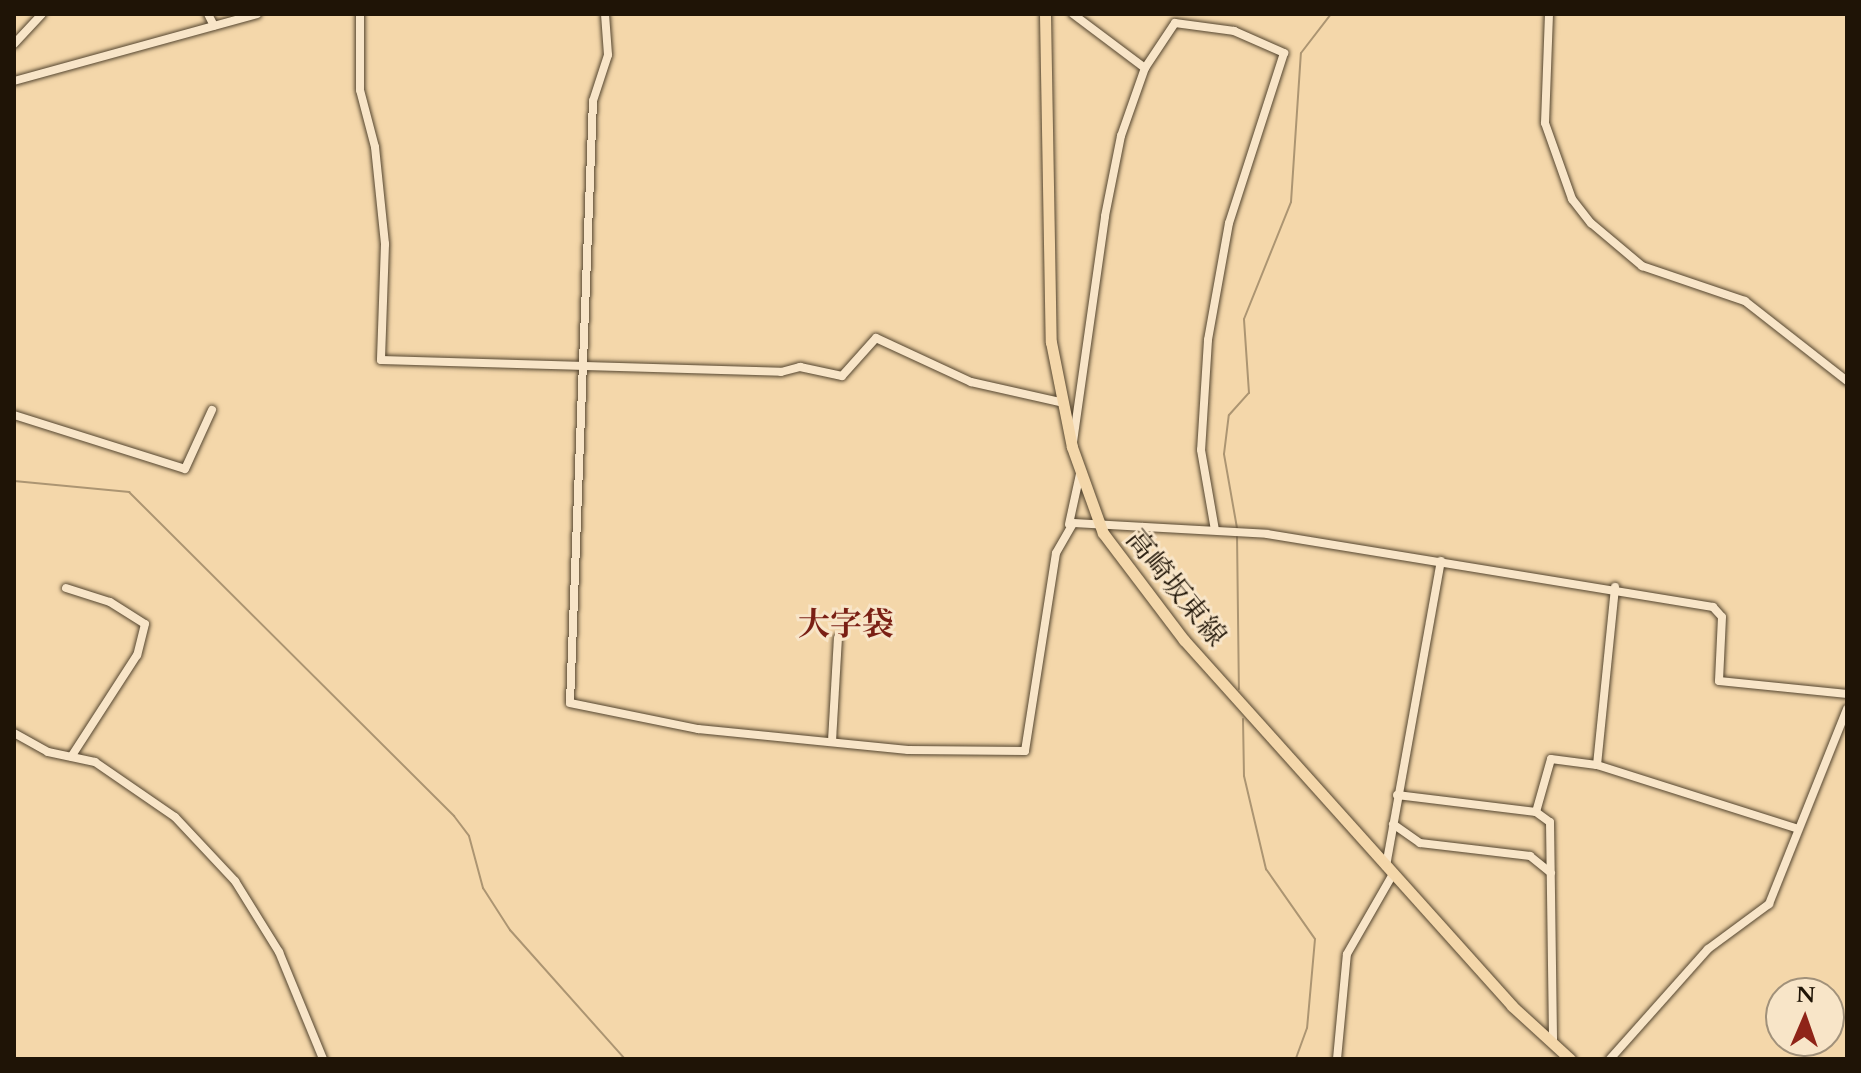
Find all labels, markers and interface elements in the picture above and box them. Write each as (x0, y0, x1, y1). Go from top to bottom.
street label: 高崎坂東線 (1119, 523, 1233, 653)
district label: 大字袋 (798, 606, 894, 644)
north arrow (1765, 977, 1845, 1057)
text: N (1796, 980, 1816, 1010)

